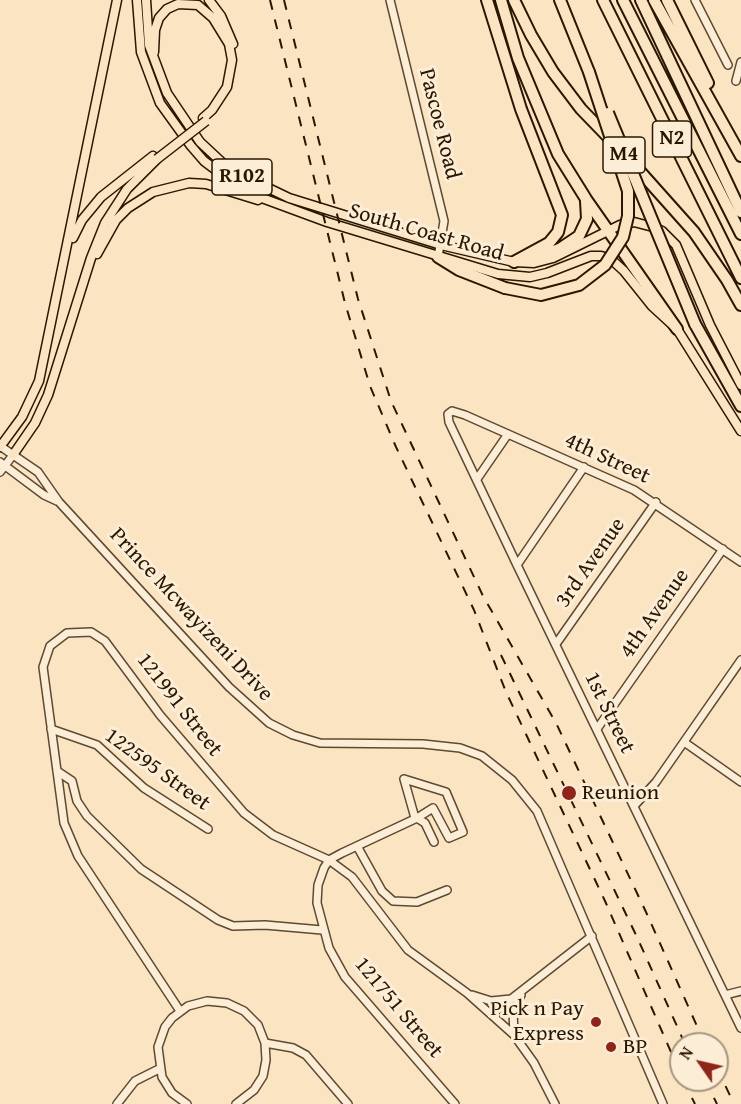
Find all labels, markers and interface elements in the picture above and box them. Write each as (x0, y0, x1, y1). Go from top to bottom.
street label: Pascoe Road (413, 66, 465, 182)
road number: N2 (652, 121, 692, 157)
road number: M4 (603, 137, 645, 173)
road number: R102 (212, 159, 272, 195)
street label: South Coast Road (346, 198, 506, 268)
street label: 4th Street (560, 428, 654, 490)
street label: 3rd Avenue (550, 513, 632, 613)
street label: Prince Mcwayizeni Drive (104, 523, 278, 707)
street label: 4th Avenue (615, 564, 695, 664)
street label: 121991 Street (130, 648, 228, 762)
street label: 1st Street (578, 668, 640, 758)
street label: 122595 Street (99, 723, 215, 817)
place label: Reunion (582, 780, 659, 806)
marker: Reunion (560, 784, 578, 802)
street label: 121751 Street (348, 952, 448, 1064)
place label: Pick n Pay Express (490, 996, 584, 1048)
marker: Pick n Pay Express (589, 1015, 603, 1029)
north arrow (669, 1032, 729, 1092)
place label: BP (623, 1034, 647, 1060)
marker: BP (604, 1040, 618, 1054)
text: N (673, 1042, 699, 1064)

